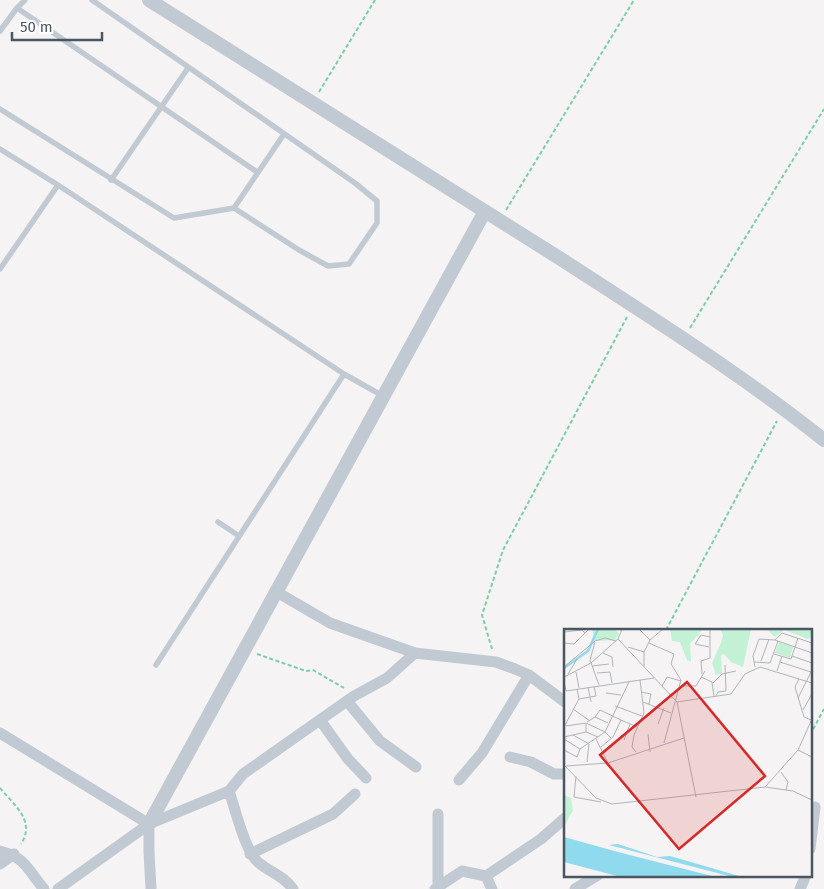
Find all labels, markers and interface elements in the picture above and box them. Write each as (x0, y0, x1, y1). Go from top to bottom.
scale bar (12, 10, 102, 42)
text: 50 m (20, 18, 53, 36)
inset map (564, 629, 812, 876)

